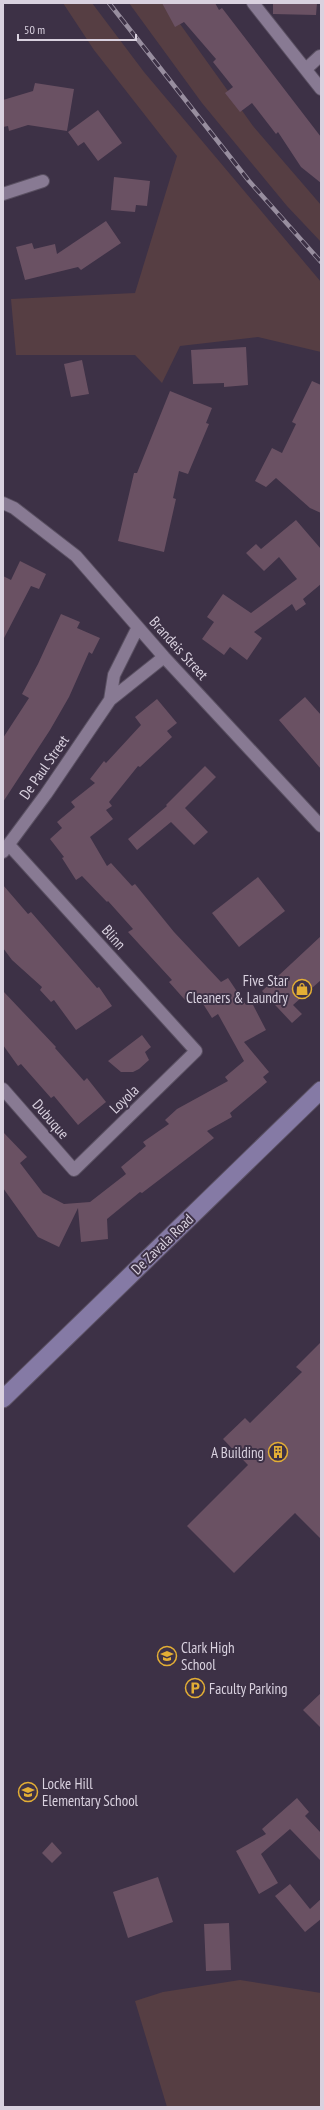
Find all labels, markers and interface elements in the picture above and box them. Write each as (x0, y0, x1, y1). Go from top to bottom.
scale bar (18, 16, 136, 42)
text: 50 m (24, 22, 45, 37)
street label: Brandeis Street (146, 612, 212, 684)
street label: De Paul Street (15, 731, 73, 803)
street label: Blinn (98, 921, 130, 953)
place label: Five Star Cleaners & Laundry (186, 971, 289, 1007)
shop icon: Five Star Cleaners & Laundry (291, 978, 313, 1000)
street label: Loyola (105, 1081, 143, 1117)
street label: Dubuque (29, 1095, 73, 1143)
street label: De Zavala Road (127, 1210, 197, 1278)
building icon: A Building (267, 1441, 289, 1463)
place label: A Building (211, 1443, 264, 1462)
place label: Clark High School (181, 1638, 235, 1674)
school or university icon: Clark High School (156, 1645, 178, 1667)
parking icon: Faculty Parking (184, 1677, 206, 1699)
place label: Faculty Parking (209, 1679, 288, 1698)
place label: Locke Hill Elementary School (42, 1774, 139, 1810)
school or university icon: Locke Hill Elementary School (17, 1781, 39, 1803)

